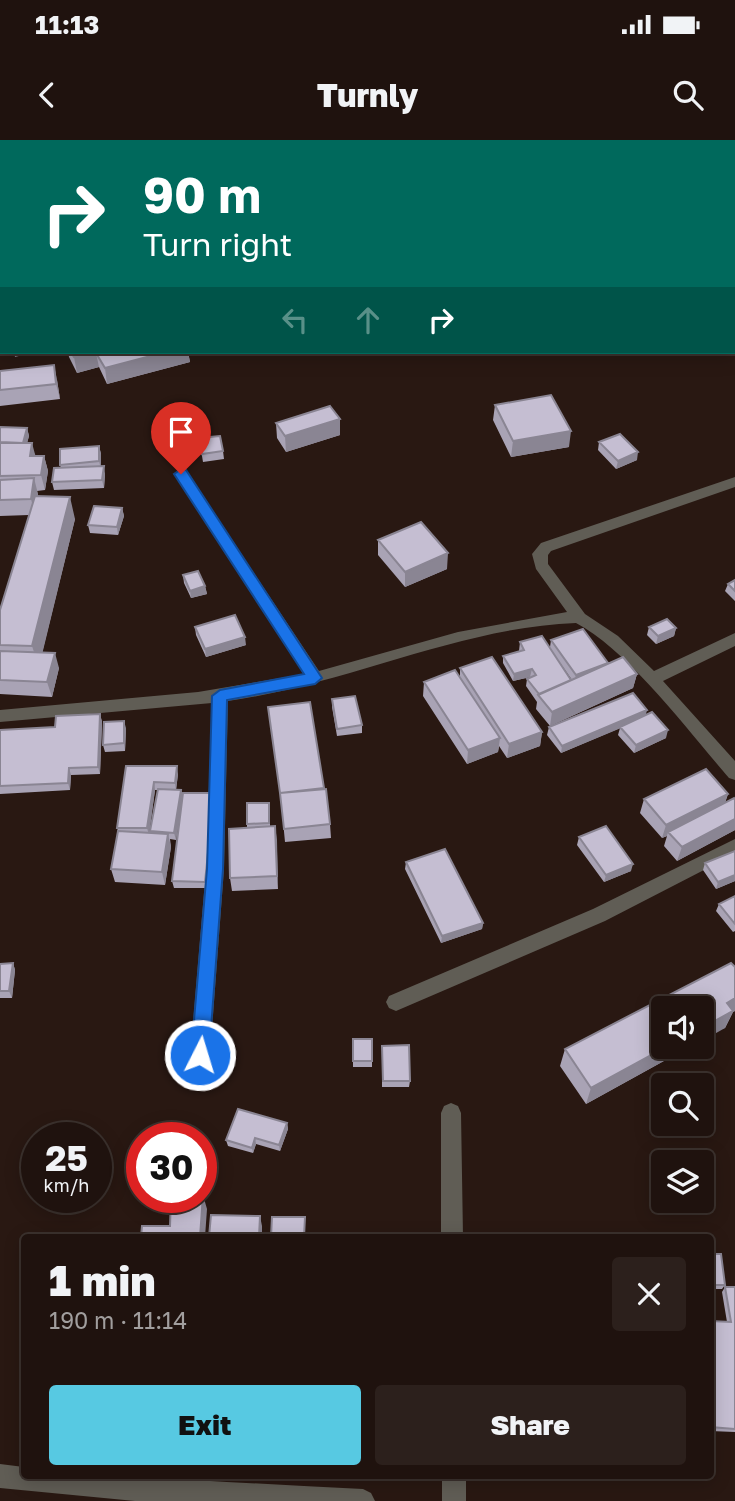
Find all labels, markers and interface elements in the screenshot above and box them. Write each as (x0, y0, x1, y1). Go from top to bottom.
text: 11:13 (35, 9, 99, 40)
icon: back (28, 76, 66, 114)
text: Turnly (317, 76, 418, 114)
icon: search (669, 76, 707, 114)
text: 90 m (143, 165, 261, 224)
icon: right (28, 168, 119, 259)
text: Turn right (143, 225, 292, 263)
icon: left (276, 301, 314, 339)
icon: ahead (349, 301, 387, 339)
icon: right (422, 301, 460, 339)
pin (151, 402, 211, 474)
icon: arrive (162, 413, 200, 451)
map controls (651, 996, 714, 1213)
button: sound (651, 996, 714, 1059)
position arrow (163, 1018, 237, 1092)
button: search (651, 1073, 714, 1136)
speed limit sign: 30 (126, 1122, 217, 1213)
text: 25 (45, 1137, 88, 1179)
button: layers (651, 1150, 714, 1213)
text: km/h (44, 1174, 89, 1196)
text: 1 min (49, 1255, 156, 1305)
button: close (612, 1257, 686, 1331)
text: 190 m · 11:14 (49, 1306, 187, 1334)
button: Exit (49, 1385, 361, 1465)
button: Share (375, 1385, 686, 1465)

